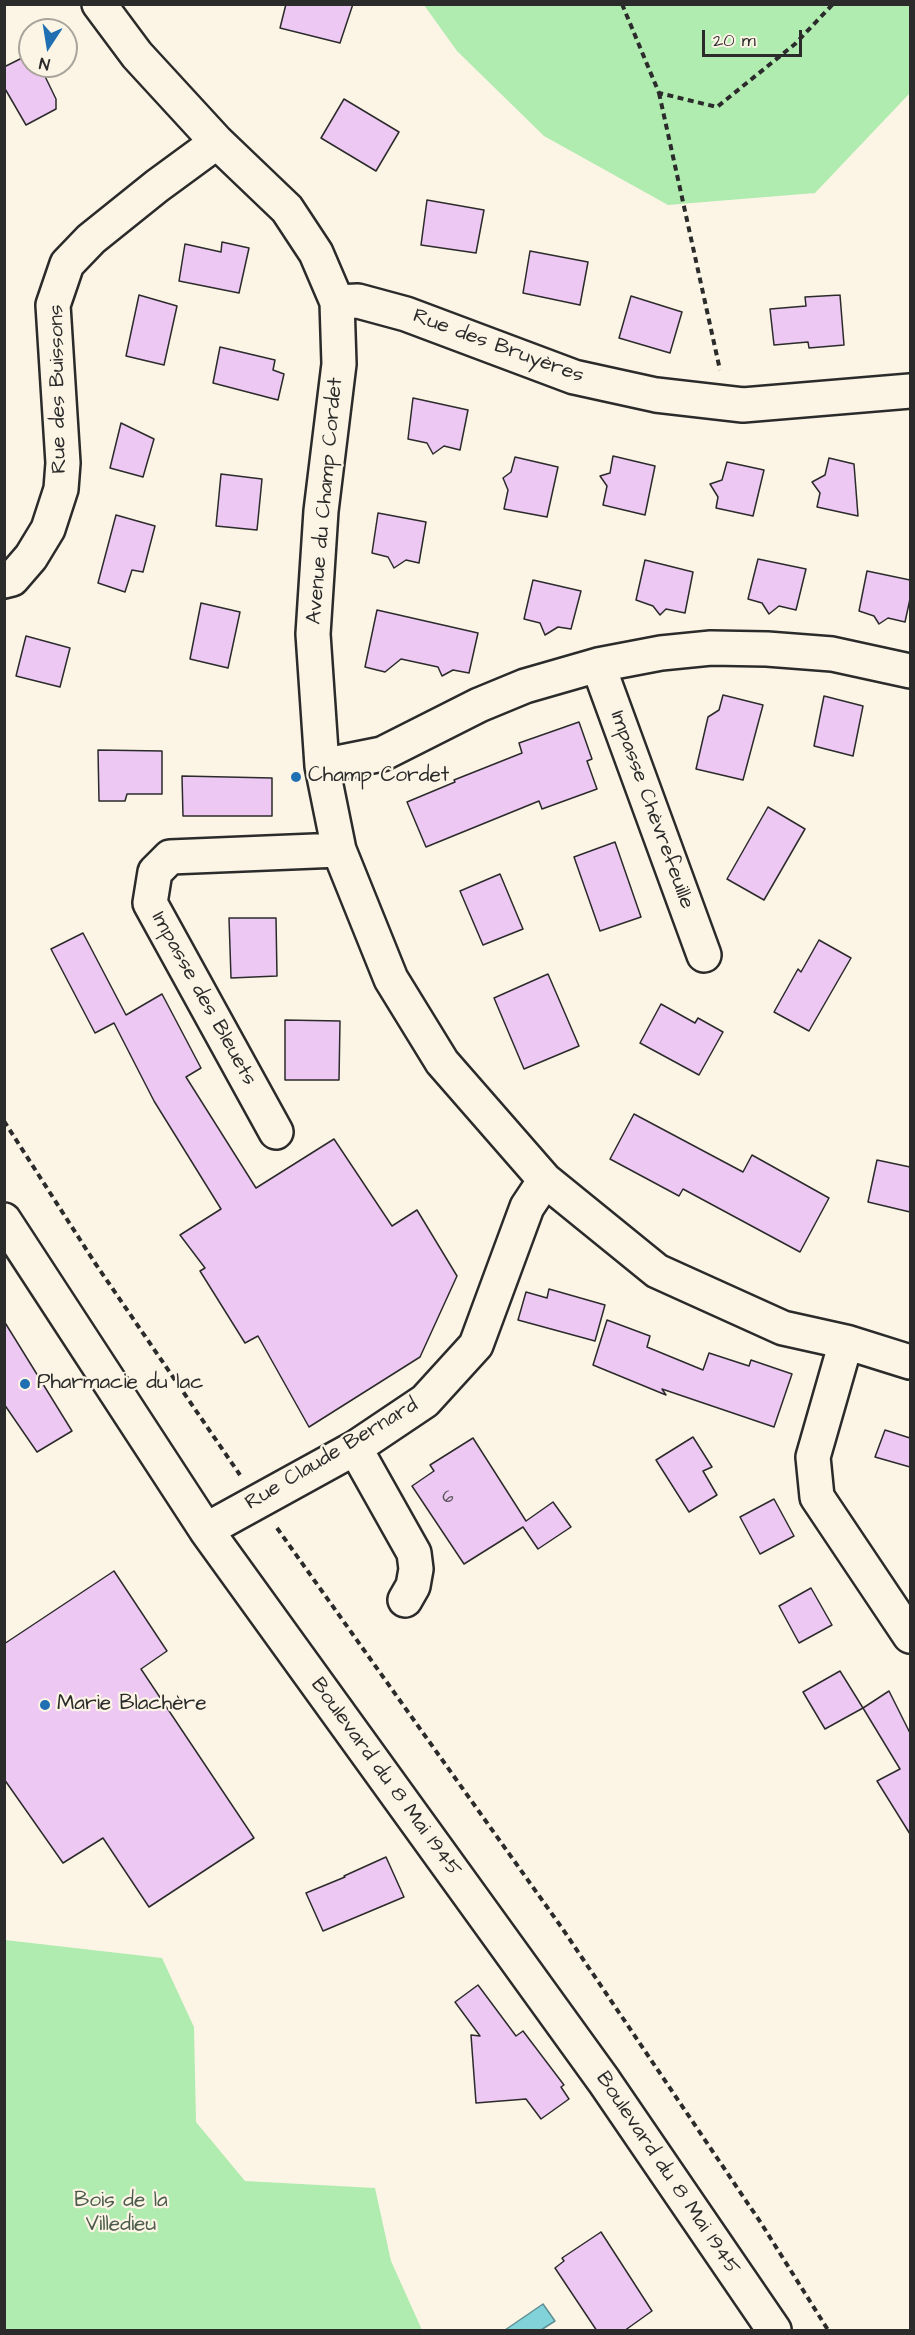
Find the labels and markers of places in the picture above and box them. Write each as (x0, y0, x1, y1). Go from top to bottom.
place label: Champ Cordet (308, 764, 449, 790)
marker: Champ Cordet (289, 770, 303, 784)
place label: Pharmacie du lac (37, 1371, 203, 1397)
marker: Pharmacie du lac (18, 1377, 32, 1391)
place label: Marie Blachère (57, 1692, 207, 1718)
marker: Marie Blachère (38, 1698, 52, 1712)

